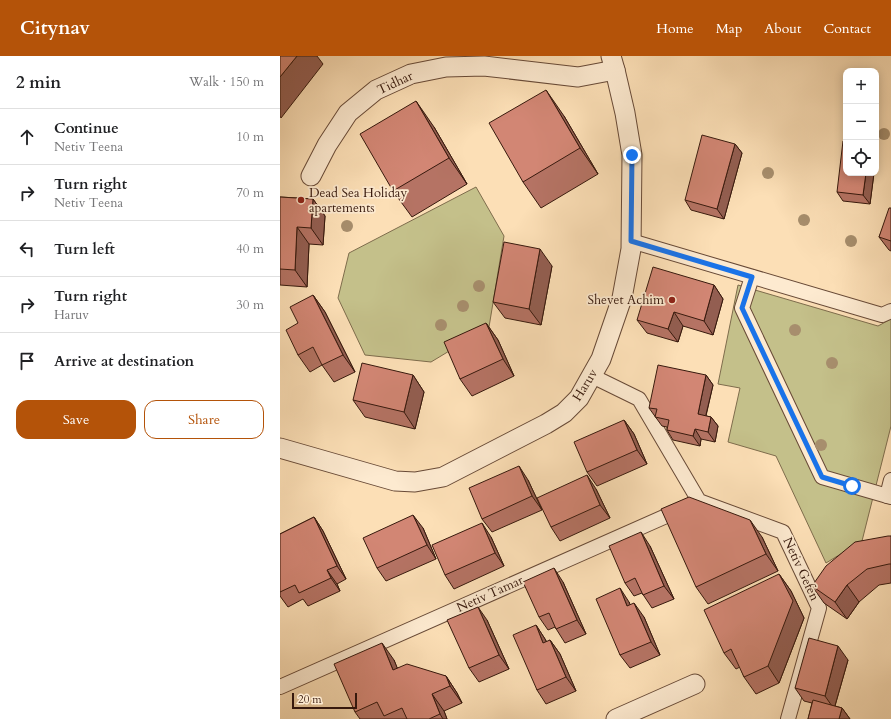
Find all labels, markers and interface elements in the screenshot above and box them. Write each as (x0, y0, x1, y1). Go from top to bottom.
text: Citynav (20, 15, 90, 41)
text: Home (656, 19, 694, 38)
text: Map (716, 19, 742, 38)
text: About (764, 19, 801, 38)
text: Contact (823, 19, 871, 38)
street label: Tidhar (374, 67, 416, 99)
map controls (843, 68, 879, 176)
button: + (843, 68, 879, 104)
text: 2 min (16, 71, 61, 94)
text: Walk · 150 m (189, 73, 264, 91)
button: − (843, 104, 879, 140)
text: Continue (54, 118, 119, 138)
icon: ahead (16, 126, 38, 148)
text: 10 m (236, 128, 264, 146)
text: Netiv Teena (54, 138, 123, 156)
button: locate (843, 140, 879, 176)
route end (623, 146, 641, 164)
text: Turn right (54, 174, 127, 194)
icon: right (16, 182, 38, 204)
text: 70 m (236, 184, 264, 202)
place label: Dead Sea Holiday apartements (309, 184, 407, 217)
text: Netiv Teena (54, 194, 123, 212)
marker: Dead Sea Holiday apartements (296, 195, 306, 205)
icon: left (16, 238, 38, 260)
text: Turn left (54, 239, 115, 259)
text: 40 m (236, 240, 264, 258)
text: Turn right (54, 286, 127, 306)
place label: Shevet Achim (587, 291, 664, 309)
icon: right (16, 294, 38, 316)
marker: Shevet Achim (667, 295, 677, 305)
text: 30 m (236, 296, 264, 314)
text: Haruv (54, 306, 89, 324)
icon: arrive (16, 350, 38, 372)
text: Arrive at destination (54, 351, 194, 371)
street label: Haruv (568, 365, 602, 405)
button: Save (16, 400, 136, 439)
button: Share (144, 400, 264, 439)
route start (843, 477, 861, 495)
street label: Netiv Gefen (778, 534, 824, 604)
street label: Netiv Tamar (454, 571, 526, 617)
scale bar (292, 691, 357, 710)
text: 20 m (298, 692, 322, 707)

